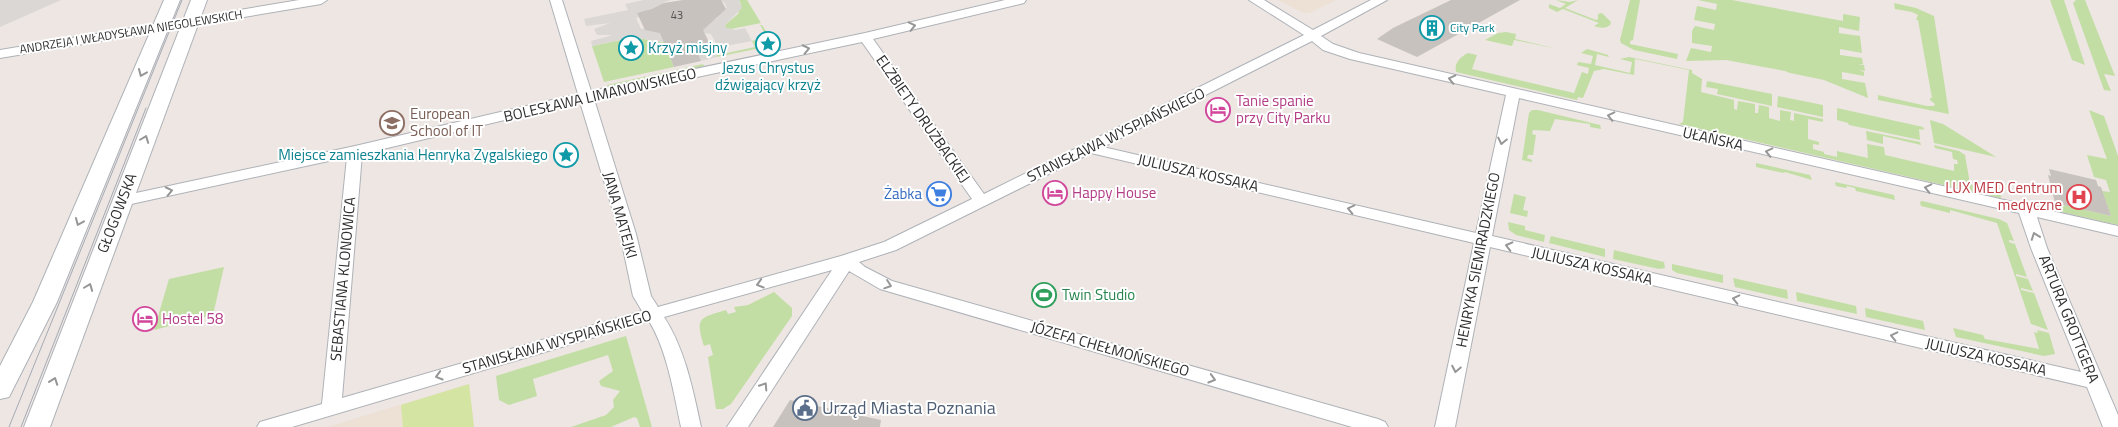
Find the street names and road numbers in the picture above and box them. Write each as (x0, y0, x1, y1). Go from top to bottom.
street label: ANDRZEJA I WŁADYSŁAWA NIEGOLEWSKICH (18, 4, 244, 59)
street label: ELŻBIETY DRUŻBACKIEJ (871, 50, 976, 187)
street label: BOLESŁAWA LIMANOWSKIEGO (501, 61, 699, 128)
street label: STANISŁAWA WYSPIAŃSKIEGO (1023, 81, 1209, 188)
street label: UŁAŃSKA (1681, 120, 1746, 157)
street label: JULIUSZA KOSSAKA (1135, 147, 1261, 198)
street label: GŁOGOWSKA (91, 169, 142, 256)
street label: JANA MATEJKI (597, 169, 644, 261)
street label: HENRYKA SIEMIRADZKIEGO (1449, 170, 1506, 349)
street label: SEBASTIANA KLONOWICA (324, 196, 361, 362)
street label: JULIUSZA KOSSAKA (1529, 240, 1655, 291)
street label: ARTURA GROTTGERA (2033, 251, 2106, 386)
street label: STANISŁAWA WYSPIAŃSKIEGO (460, 303, 654, 380)
street label: JÓZEFA CHEŁMOŃSKIEGO (1028, 315, 1192, 382)
street label: JULIUSZA KOSSAKA (1923, 331, 2049, 382)

